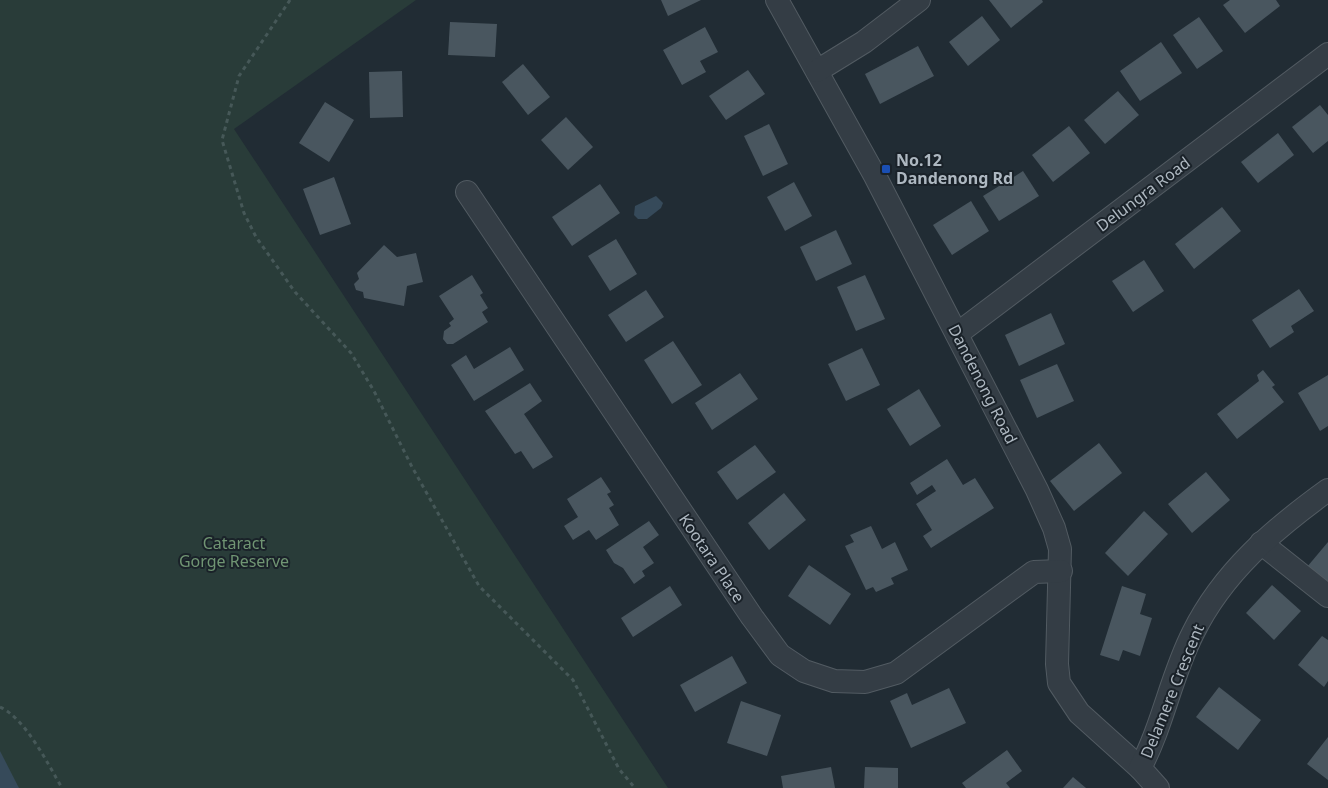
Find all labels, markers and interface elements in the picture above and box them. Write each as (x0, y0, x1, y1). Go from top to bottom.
place label: No.12 Dandenong Rd (896, 149, 1013, 189)
street label: Delungra Road (1092, 151, 1194, 237)
marker: No.12 Dandenong Rd (880, 163, 892, 175)
street label: Dandenong Road (943, 321, 1023, 447)
street label: Kootara Place (674, 509, 750, 607)
park label: Cataract Gorge Reserve (179, 532, 289, 572)
street label: Delamere Crescent (1135, 621, 1209, 761)

